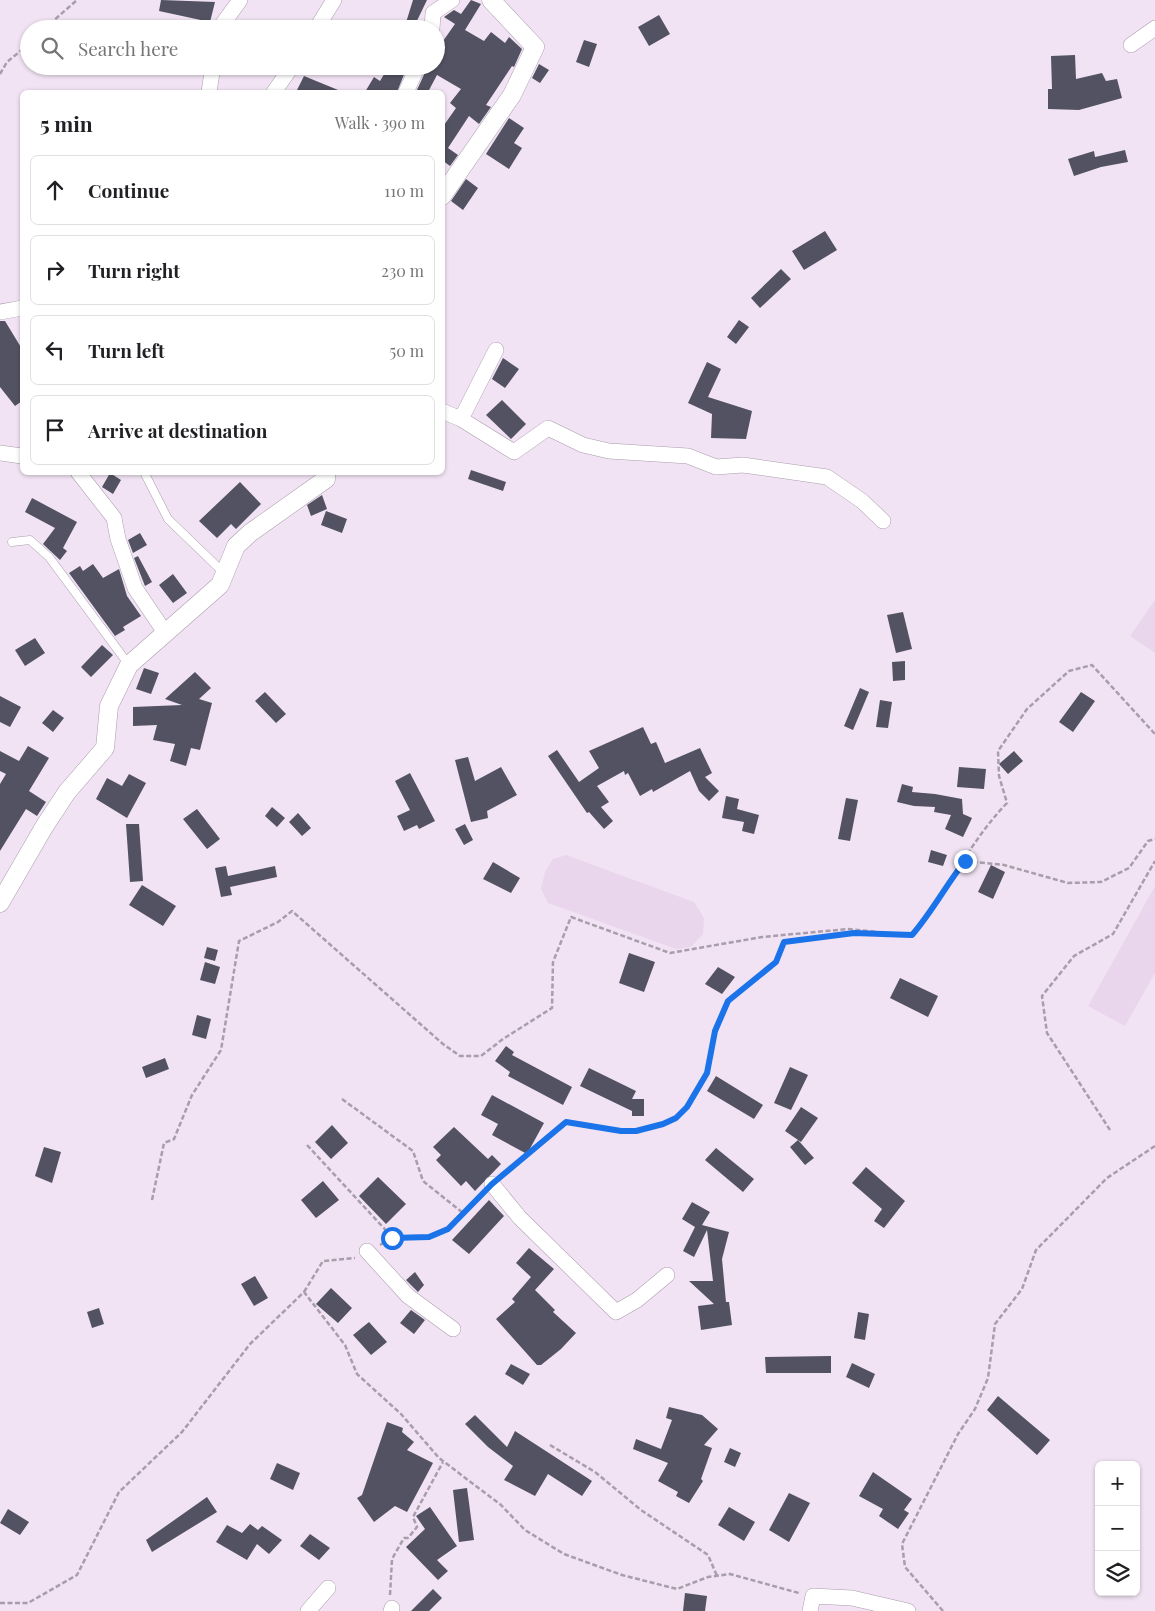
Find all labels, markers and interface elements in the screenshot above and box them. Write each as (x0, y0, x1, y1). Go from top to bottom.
search box (20, 20, 445, 75)
icon: search (38, 34, 66, 62)
text: Search here (78, 35, 178, 61)
text: 5 min (40, 109, 93, 137)
text: Walk · 390 m (335, 112, 425, 133)
icon: ahead (41, 176, 69, 204)
text: Continue (88, 177, 169, 203)
text: 110 m (384, 180, 424, 201)
icon: right (41, 256, 69, 284)
text: Turn right (88, 257, 180, 283)
text: 230 m (381, 260, 424, 281)
icon: left (41, 336, 69, 364)
text: Turn left (88, 337, 165, 363)
text: 50 m (390, 340, 424, 361)
icon: arrive (41, 416, 69, 444)
text: Arrive at destination (88, 417, 268, 443)
route end (954, 850, 977, 873)
route start (381, 1227, 404, 1250)
map controls (1095, 1461, 1140, 1596)
button: + (1095, 1461, 1140, 1506)
button: − (1095, 1506, 1140, 1551)
button: layers (1095, 1551, 1140, 1596)

